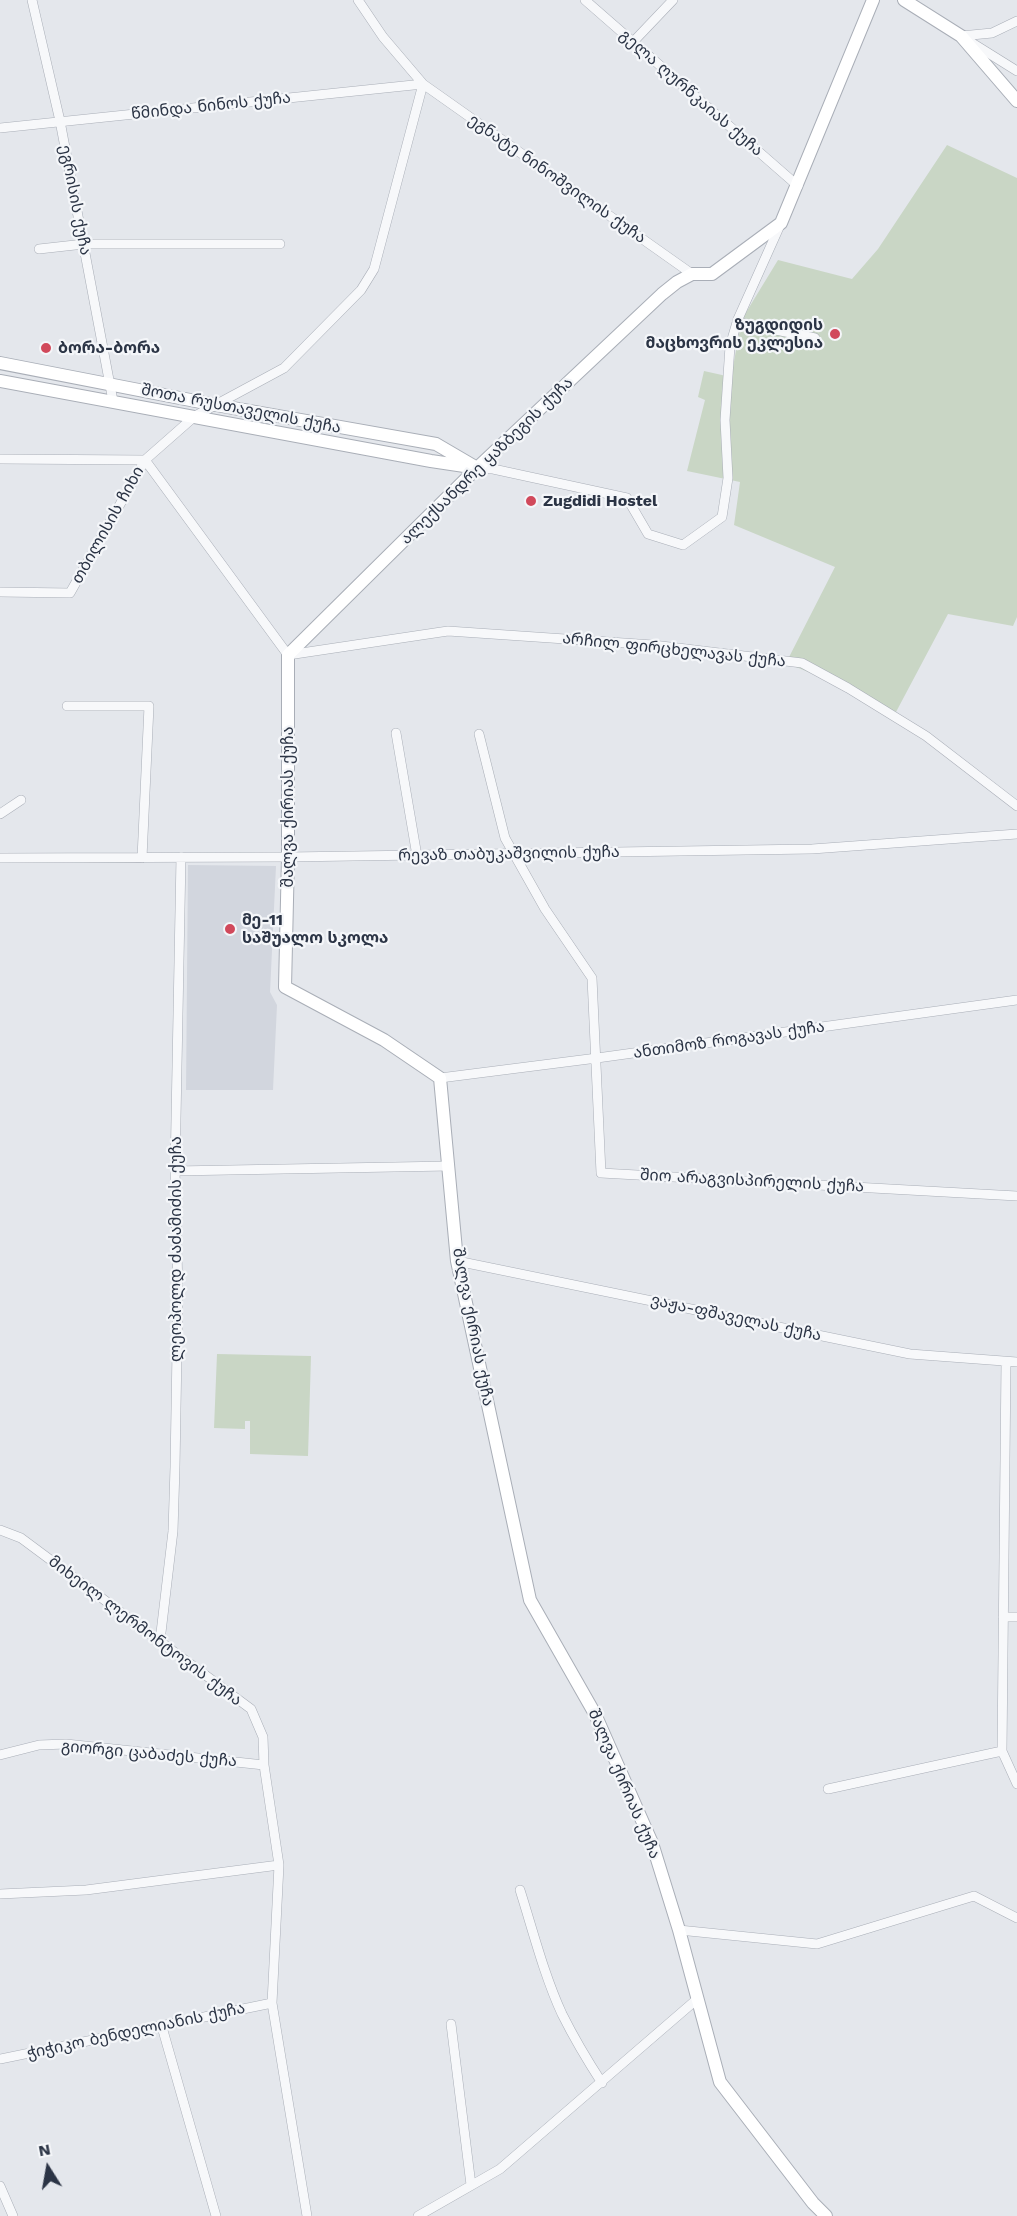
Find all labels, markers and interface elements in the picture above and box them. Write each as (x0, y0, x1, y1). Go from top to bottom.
street label: გელა ღურწკაიას ქუჩა (615, 25, 767, 161)
street label: წმინდა ნინოს ქუჩა (130, 88, 292, 124)
street label: ეგნატე ნინოშვილის ქუჩა (464, 110, 650, 248)
street label: ეგრისის ქუჩა (55, 143, 95, 257)
place label: ზუგდიდის მაცხოვრის ეკლესია (646, 315, 823, 353)
marker: ზუგდიდის მაცხოვრის ეკლესია (828, 327, 842, 341)
place label: ბორა-ბორა (58, 338, 160, 358)
marker: ბორა-ბორა (39, 341, 53, 355)
street label: ალექსანდრე ყაზბეგის ქუჩა (397, 373, 577, 549)
street label: შოთა რუსთაველის ქუჩა (139, 380, 343, 438)
street label: თბილისის ჩიხი (68, 463, 148, 587)
place label: Zugdidi Hostel (543, 491, 657, 511)
marker: Zugdidi Hostel (524, 494, 538, 508)
street label: არჩილ ფირცხელავას ქუჩა (561, 629, 787, 671)
street label: შალვა ქირიას ქუჩა (278, 727, 298, 887)
street label: რევაზ თაბუკაშვილის ქუჩა (398, 842, 620, 866)
place label: მე-11 საშუალო სკოლა (242, 910, 388, 948)
marker: მე-11 საშუალო სკოლა (223, 922, 237, 936)
street label: ანთიმოზ როგავას ქუჩა (632, 1017, 826, 1063)
street label: ლეოპოლდ ძაძამიძის ქუჩა (166, 1136, 186, 1362)
street label: შიო არაგვისპირელის ქუჩა (639, 1166, 865, 1196)
street label: შალვა ქირიას ქუჩა (448, 1246, 498, 1408)
street label: ვაჟა-ფშაველას ქუჩა (649, 1291, 823, 1345)
street label: მიხეილ ლერმონტოვის ქუჩა (44, 1552, 246, 1710)
street label: შალვა ქირიას ქუჩა (584, 1706, 664, 1862)
street label: გიორგი ცაბაძეს ქუჩა (60, 1737, 238, 1771)
street label: ჭიჭიკო ბენდელიანის ქუჩა (25, 1998, 247, 2064)
north arrow (18, 2138, 78, 2198)
text: N (37, 2139, 52, 2160)

